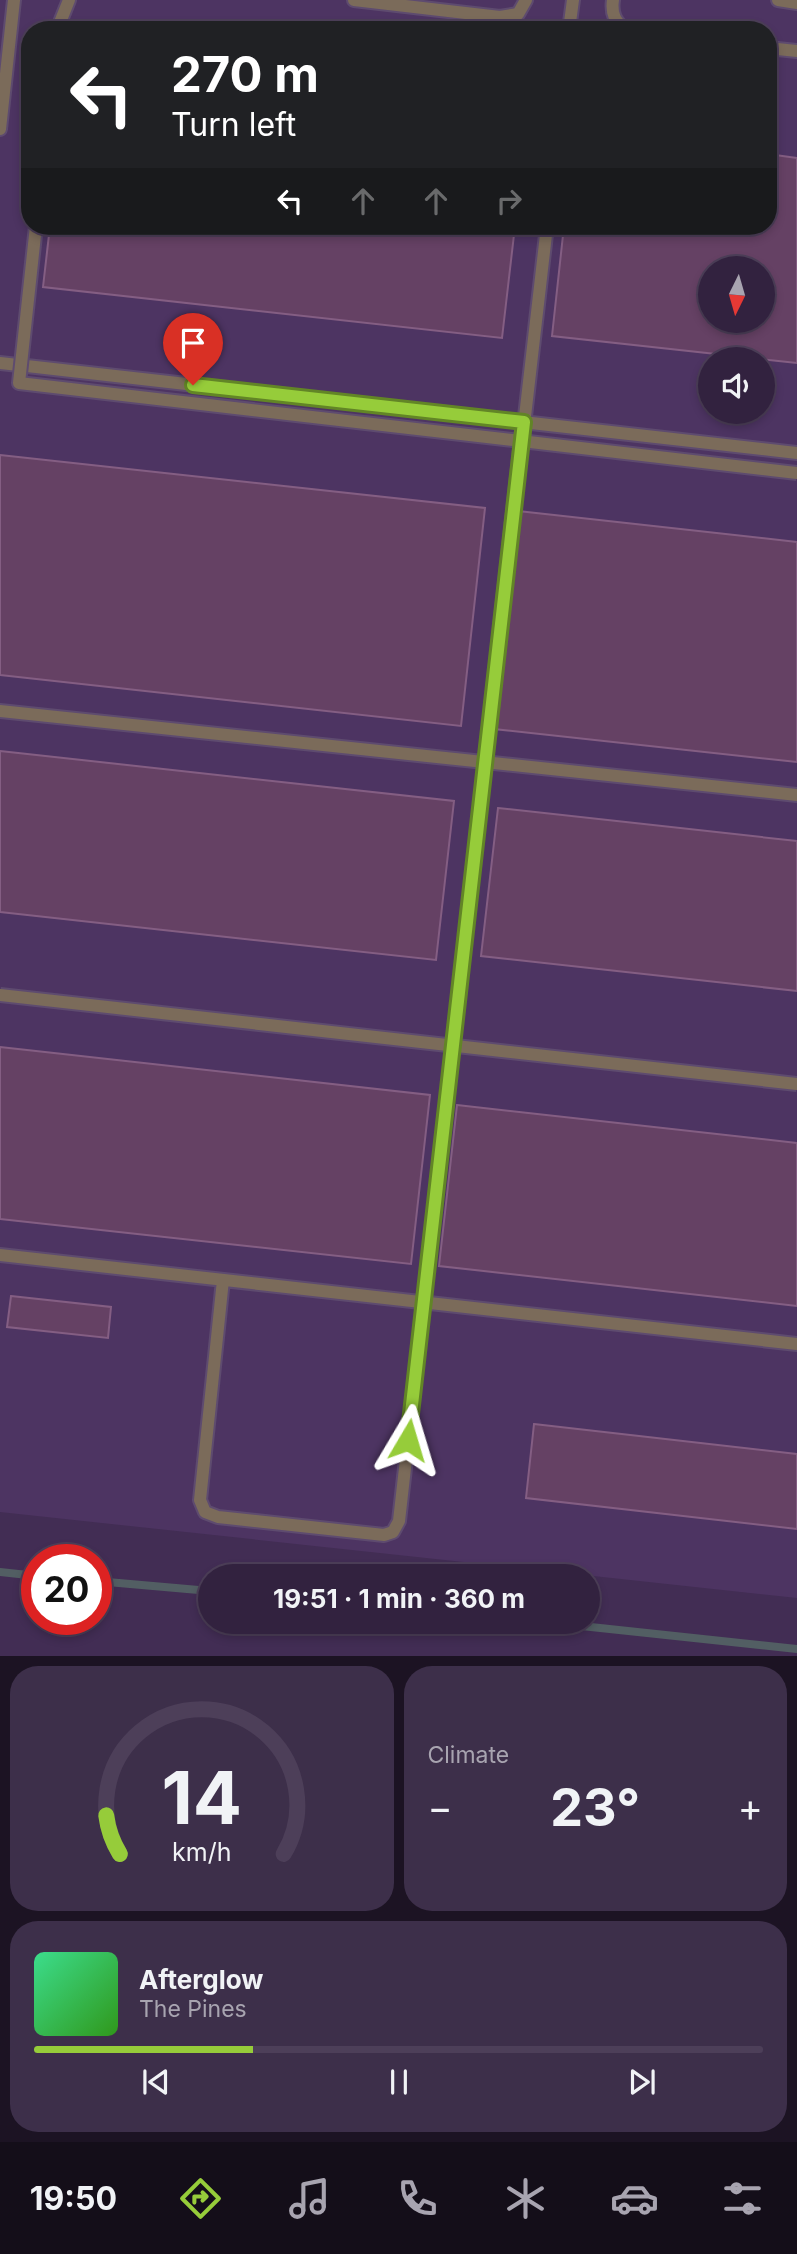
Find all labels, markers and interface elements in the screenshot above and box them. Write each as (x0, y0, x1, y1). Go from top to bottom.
text: 270 m (171, 45, 319, 104)
icon: left (56, 49, 147, 140)
text: Turn left (171, 105, 296, 144)
icon: left (271, 182, 309, 220)
icon: ahead (344, 182, 382, 220)
icon: ahead (417, 182, 455, 220)
icon: right (490, 182, 528, 220)
north arrow (698, 256, 775, 332)
map controls (698, 256, 775, 424)
pin (163, 313, 223, 385)
icon: arrive (174, 324, 212, 362)
button: sound (698, 347, 775, 424)
position arrow (371, 1403, 445, 1477)
speed limit sign: 20 (21, 1544, 112, 1635)
text: 19:51 · 1 min · 360 m (273, 1583, 525, 1614)
text: Climate (428, 1741, 509, 1769)
text: 14 (161, 1754, 242, 1843)
text: 23° (550, 1776, 640, 1839)
text: − (428, 1784, 453, 1830)
text: + (738, 1784, 763, 1830)
text: km/h (172, 1837, 231, 1867)
text: Afterglow (139, 1964, 263, 1995)
text: The Pines (139, 1995, 247, 2023)
icon: previous (137, 2063, 175, 2101)
icon: pause (380, 2063, 418, 2101)
icon: next (623, 2063, 661, 2101)
icon: directions (176, 2174, 225, 2223)
icon: music (285, 2174, 334, 2223)
icon: phone (393, 2174, 442, 2223)
icon: climate (501, 2174, 550, 2223)
icon: car (610, 2174, 659, 2223)
icon: filters (718, 2174, 767, 2223)
text: 19:50 (30, 2179, 117, 2218)

